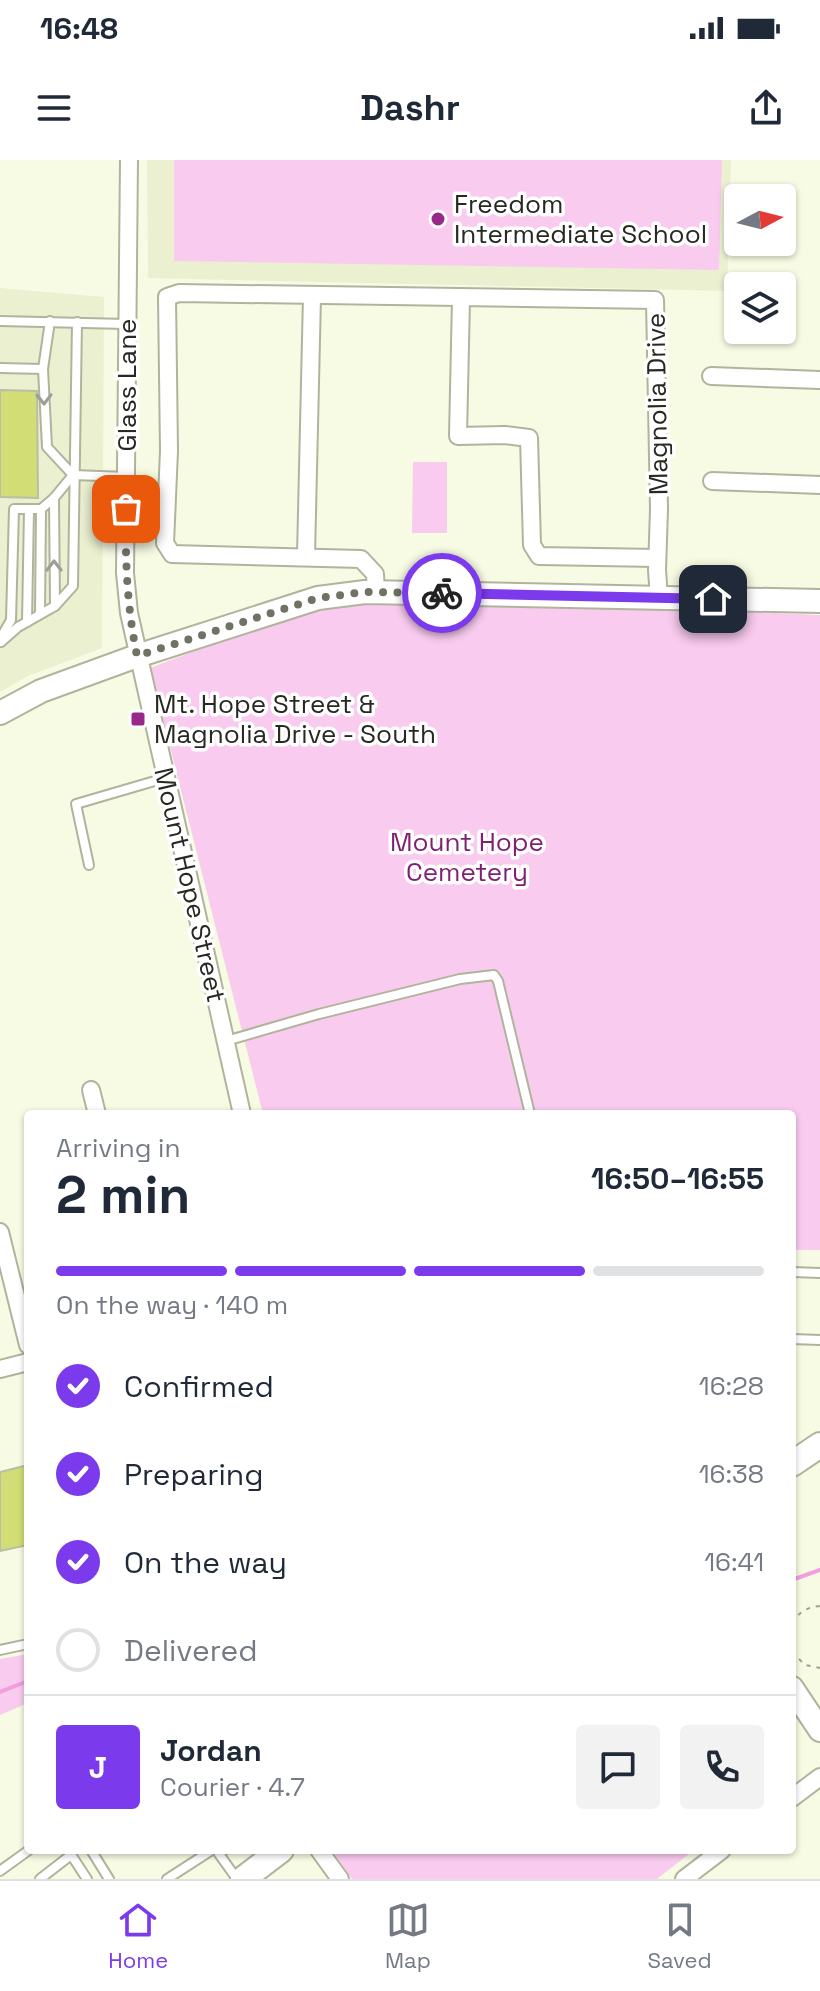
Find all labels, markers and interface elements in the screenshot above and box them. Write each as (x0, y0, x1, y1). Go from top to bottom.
text: 16:48 (40, 9, 118, 48)
text: Dashr (360, 85, 460, 131)
icon: menu (32, 86, 76, 130)
icon: share (744, 86, 788, 130)
north arrow (724, 184, 796, 256)
map controls (724, 184, 796, 344)
place label: Freedom Intermediate School (454, 187, 707, 251)
marker: Freedom Intermediate School (429, 210, 447, 228)
button: layers (724, 272, 796, 344)
street label: Magnolia Drive (638, 312, 676, 496)
street label: Glass Lane (110, 319, 144, 451)
one-way arrow (35, 393, 52, 406)
pin (92, 475, 160, 543)
icon: bag (104, 487, 148, 531)
courier (402, 553, 482, 633)
one-way arrow (45, 559, 63, 572)
pin (679, 565, 747, 633)
icon: bike (420, 571, 464, 615)
icon: home (691, 577, 735, 621)
place label: Mt. Hope Street & Magnolia Drive - South (154, 687, 436, 751)
marker: Mt. Hope Street & Magnolia Drive - South (129, 710, 147, 728)
street label: Mount Hope Street (146, 764, 234, 1006)
park label: Mount Hope Cemetery (390, 825, 544, 889)
text: Arriving in (56, 1131, 180, 1165)
text: 16:50–16:55 (591, 1159, 764, 1198)
text: 2 min (56, 1162, 190, 1228)
text: On the way · 140 m (56, 1288, 288, 1322)
icon: check (56, 1364, 100, 1408)
text: Confirmed (124, 1367, 274, 1406)
text: 16:28 (699, 1369, 764, 1403)
icon: check (56, 1452, 100, 1496)
text: Preparing (124, 1455, 263, 1494)
text: 16:38 (699, 1457, 764, 1491)
icon: check (56, 1540, 100, 1584)
text: On the way (124, 1543, 287, 1582)
text: 16:41 (704, 1545, 764, 1579)
text: Delivered (124, 1631, 258, 1670)
button: chat (576, 1725, 660, 1809)
button: phone (680, 1725, 764, 1809)
text: Jordan (160, 1731, 262, 1770)
text: J (89, 1748, 107, 1787)
text: Courier · 4.7 (160, 1770, 305, 1804)
tab: Home (108, 1898, 168, 1974)
tab: Map (385, 1898, 431, 1974)
tab: Saved (647, 1898, 712, 1974)

